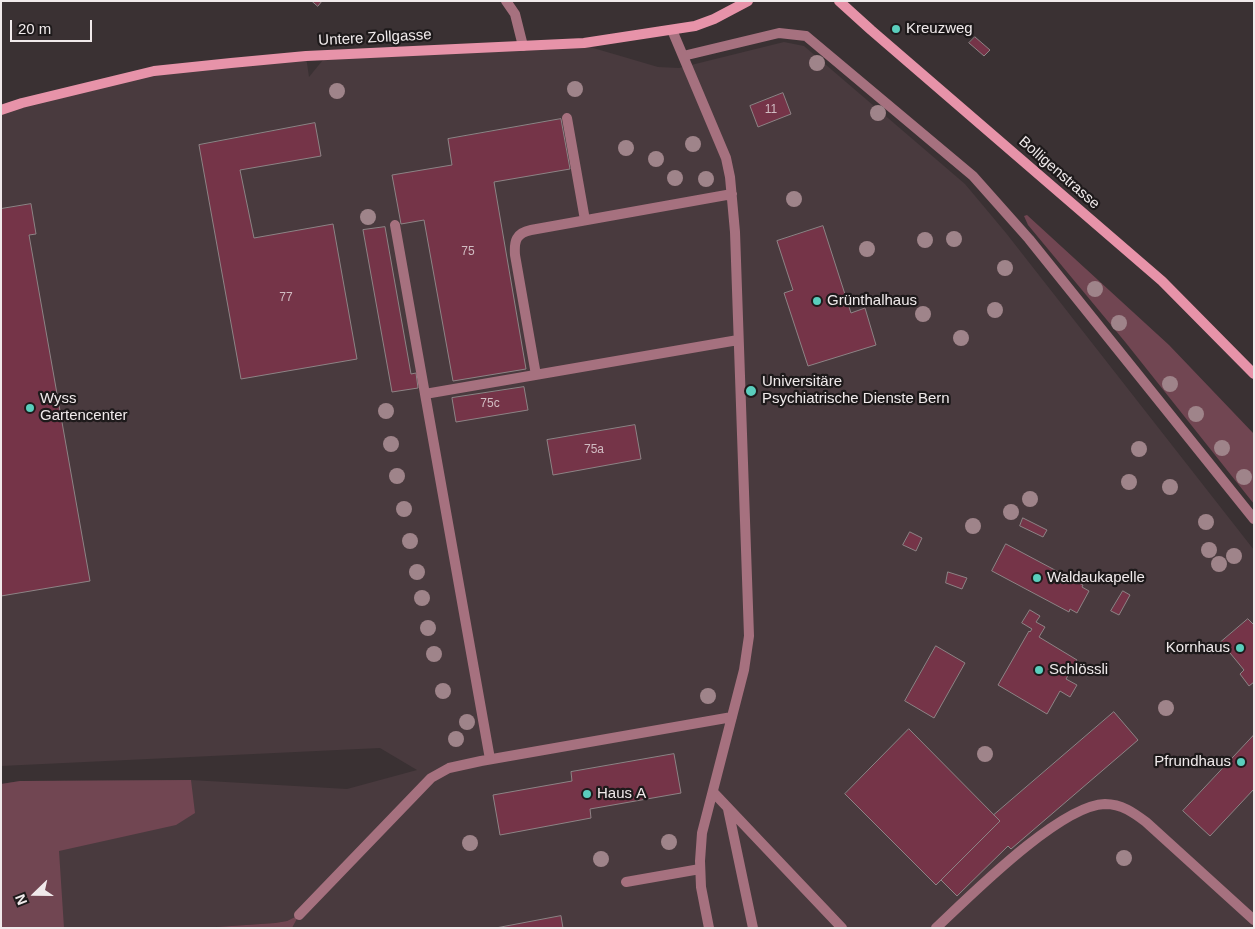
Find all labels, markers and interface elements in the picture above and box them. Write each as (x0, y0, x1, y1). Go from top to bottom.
scale bar (12, 10, 95, 42)
text: 20 m (18, 20, 51, 37)
place label: Kreuzweg (906, 20, 973, 38)
marker: Kreuzweg (890, 23, 902, 35)
street label: Untere Zollgasse (318, 26, 432, 50)
house number: 11 (765, 103, 777, 117)
street label: Bolligenstrasse (1015, 133, 1103, 213)
house number: 75 (461, 245, 475, 259)
house number: 77 (279, 291, 293, 305)
place label: Grünthalhaus (827, 292, 917, 310)
marker: Grünthalhaus (811, 295, 823, 307)
place label: Universitäre Psychiatrische Dienste Bern (762, 373, 950, 408)
marker: Universitäre Psychiatrische Dienste Bern (744, 384, 758, 398)
place label: Wyss Gartencenter (40, 390, 128, 425)
house number: 75c (480, 397, 500, 411)
marker: Wyss Gartencenter (24, 402, 36, 414)
house number: 75a (584, 443, 604, 457)
place label: Waldaukapelle (1047, 569, 1145, 587)
marker: Waldaukapelle (1031, 572, 1043, 584)
place label: Kornhaus (1166, 639, 1230, 657)
marker: Kornhaus (1234, 642, 1246, 654)
place label: Schlössli (1049, 661, 1108, 679)
marker: Schlössli (1033, 664, 1045, 676)
place label: Pfrundhaus (1154, 753, 1231, 771)
marker: Pfrundhaus (1235, 756, 1247, 768)
place label: Haus A (597, 785, 646, 803)
marker: Haus A (581, 788, 593, 800)
north arrow (10, 869, 60, 919)
text: N (12, 892, 30, 907)

